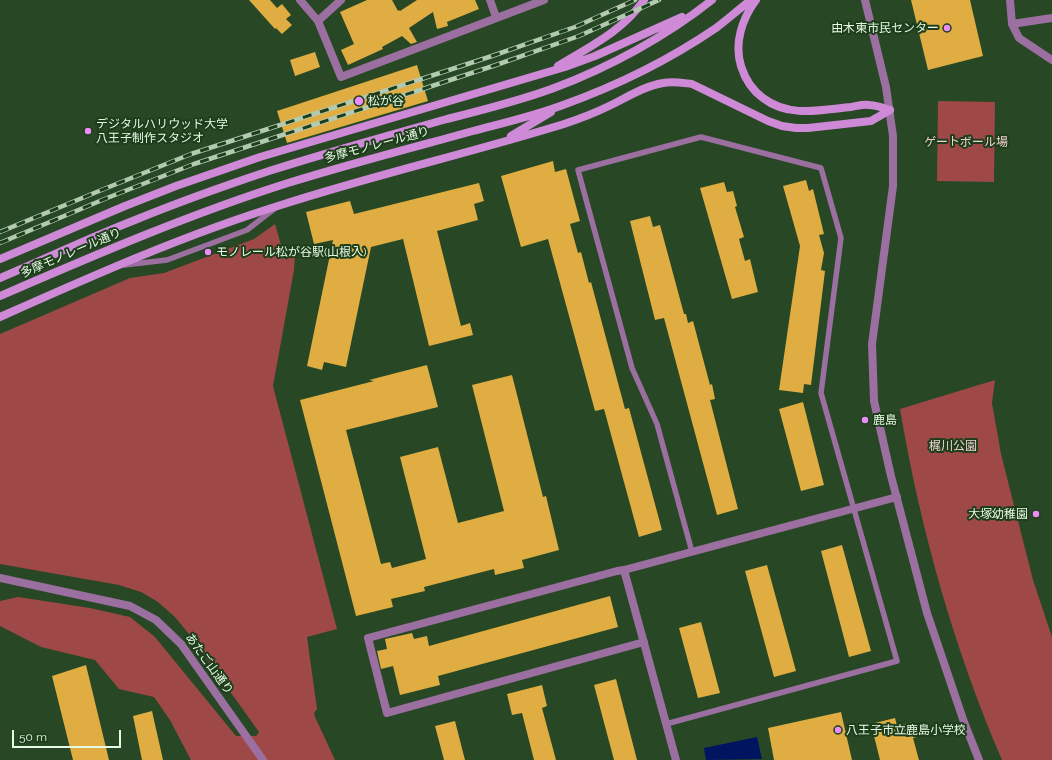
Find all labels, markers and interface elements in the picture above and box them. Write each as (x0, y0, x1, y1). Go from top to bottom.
place label: 由木東市民センター (831, 21, 939, 35)
marker: 由木東市民センター (942, 23, 952, 33)
place label: 松が谷 (368, 94, 404, 108)
marker: 松が谷 (353, 95, 365, 107)
place label: デジタルハリウッド大学 八王子制作スタジオ (96, 117, 228, 145)
street label: 多摩モノレール通り (323, 124, 431, 166)
marker: デジタルハリウッド大学 八王子制作スタジオ (83, 126, 93, 136)
park label: ゲートボール場 (924, 135, 1008, 149)
street label: 多摩モノレール通り (18, 225, 124, 281)
place label: モノレール松が谷駅(山根入) (216, 245, 366, 259)
marker: モノレール松が谷駅(山根入) (203, 247, 213, 257)
place label: 鹿島 (873, 413, 897, 427)
marker: 鹿島 (860, 415, 870, 425)
park label: 梶川公園 (929, 439, 977, 453)
place label: 大塚幼稚園 (968, 507, 1028, 521)
marker: 大塚幼稚園 (1031, 509, 1041, 519)
street label: あたご山通り (182, 631, 236, 697)
scale bar (14, 722, 123, 748)
place label: 八王子市立鹿島小学校 (846, 723, 966, 737)
marker: 八王子市立鹿島小学校 (833, 725, 843, 735)
text: 50 m (19, 730, 47, 744)

